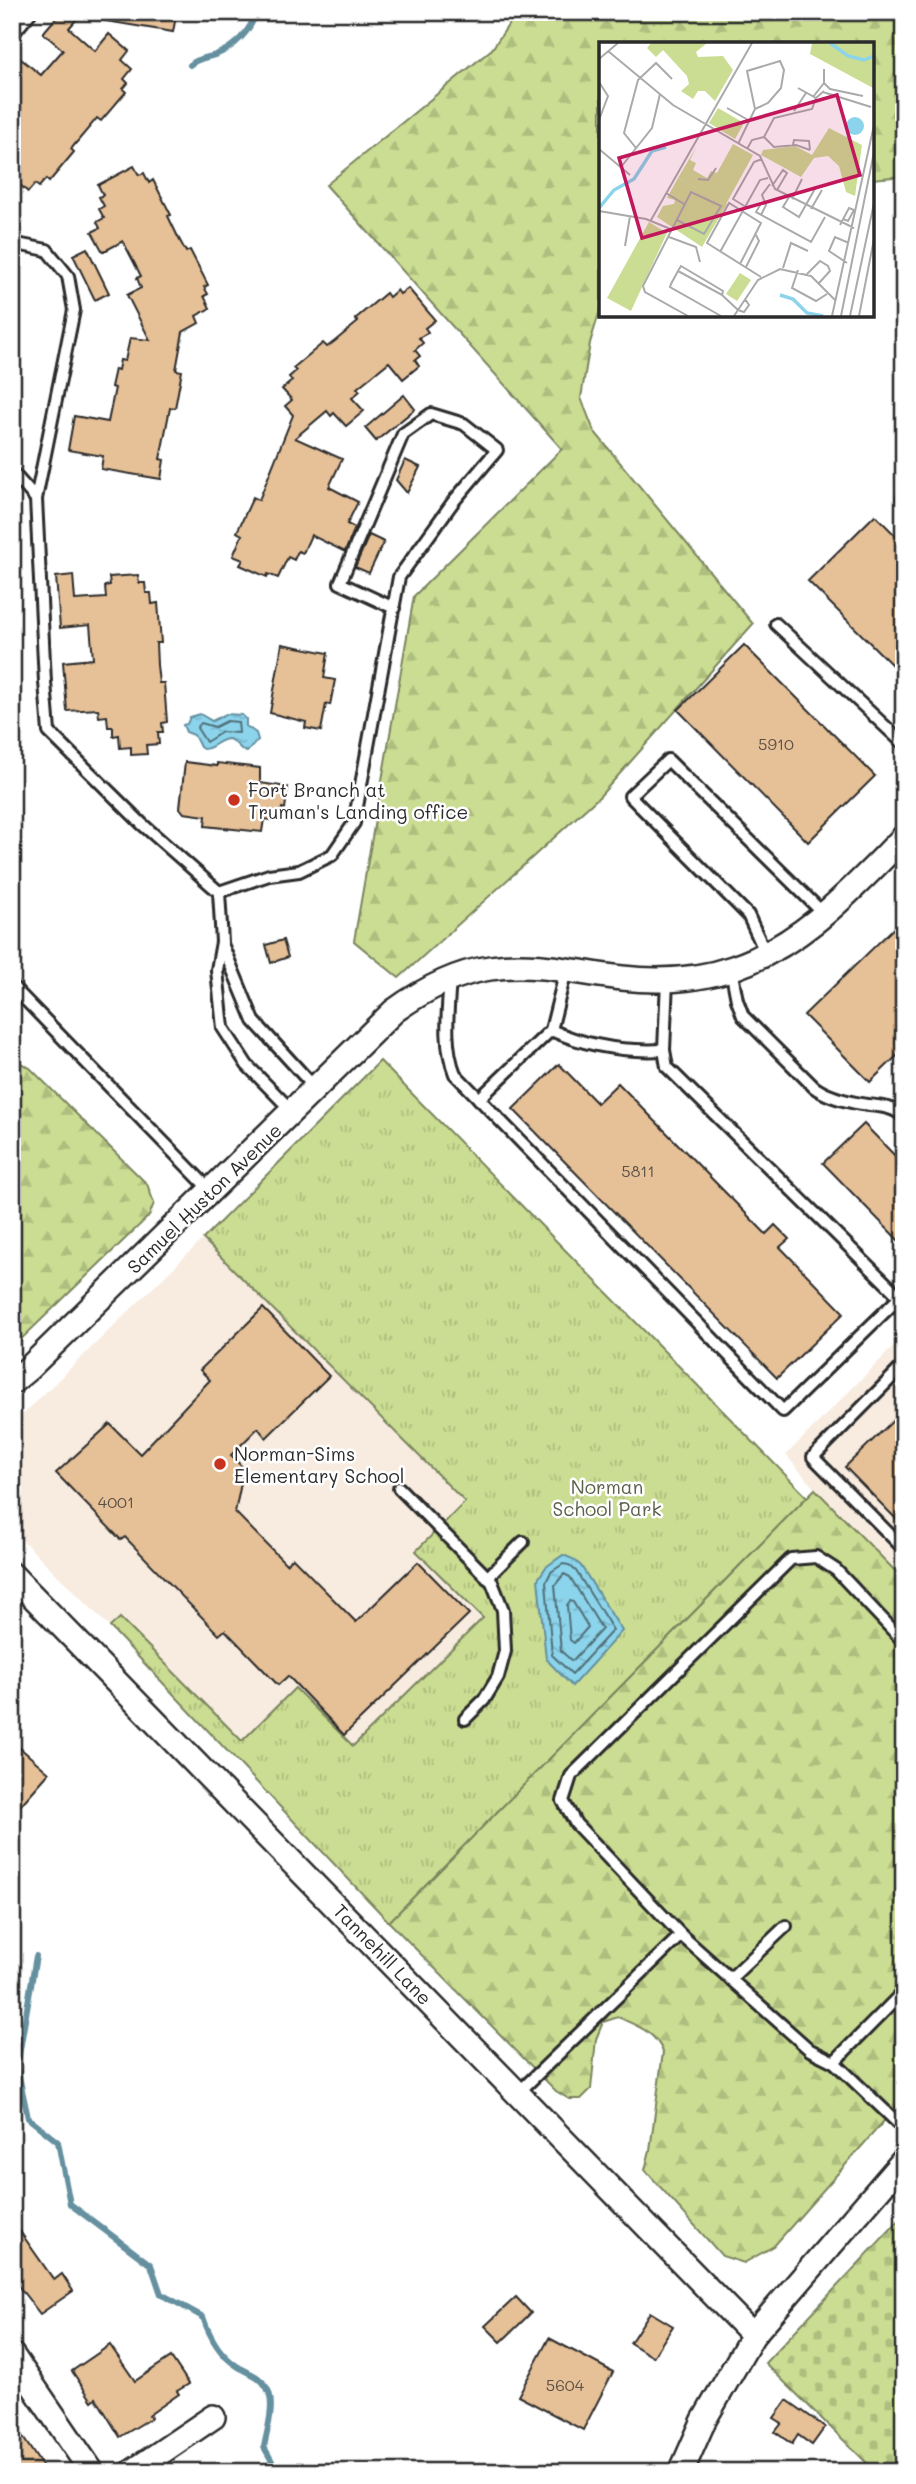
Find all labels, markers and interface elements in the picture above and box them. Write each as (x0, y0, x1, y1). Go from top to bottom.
inset map (599, 42, 874, 317)
house number: 5910 (758, 733, 794, 754)
place label: Fort Branch at Truman's Landing office (248, 777, 468, 824)
marker: Fort Branch at Truman's Landing office (226, 792, 242, 808)
street label: Samuel Huston Avenue (121, 1118, 287, 1278)
house number: 5811 (621, 1160, 655, 1181)
place label: Norman-Sims Elementary School (234, 1441, 404, 1488)
marker: Norman-Sims Elementary School (212, 1456, 228, 1472)
park label: Norman School Park (552, 1474, 662, 1521)
house number: 4001 (98, 1491, 134, 1512)
street label: Tannehill Lane (328, 1898, 438, 2010)
house number: 5604 (546, 2374, 585, 2395)

